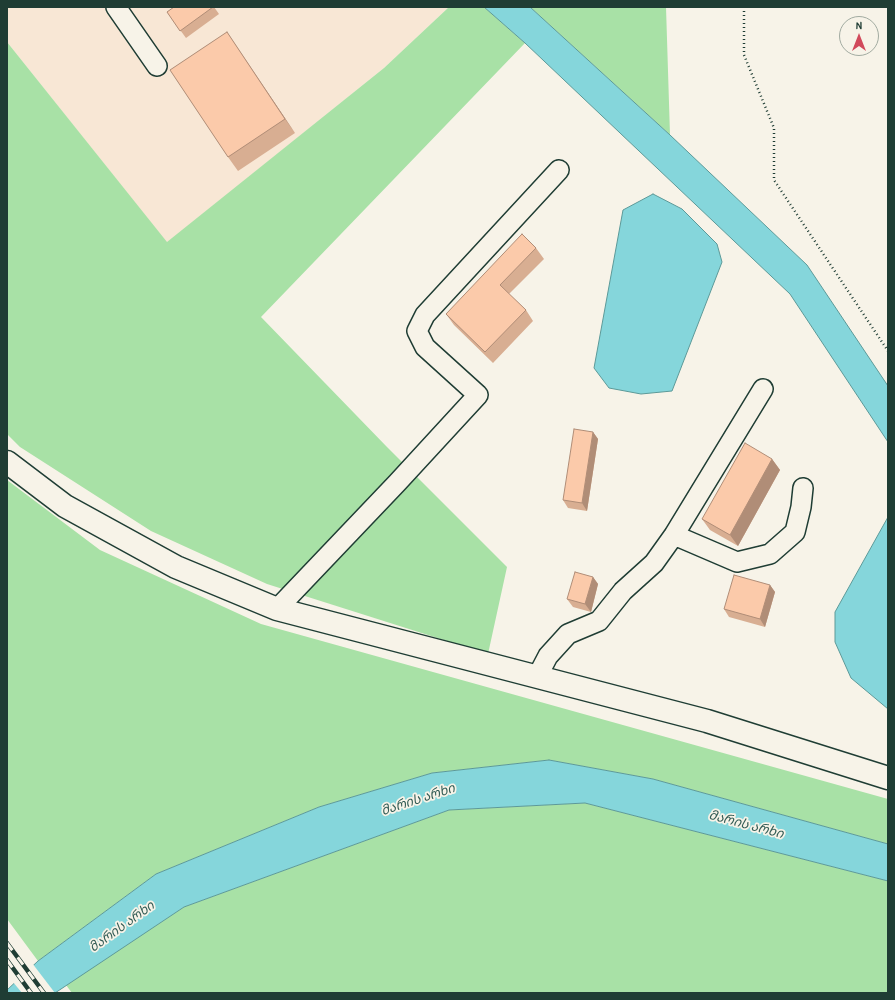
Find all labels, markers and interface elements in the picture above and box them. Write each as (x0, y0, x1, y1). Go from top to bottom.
north arrow (839, 16, 879, 56)
text: N (856, 18, 862, 32)
water label: მარის არხი (379, 781, 457, 819)
water label: მარის არხი (707, 808, 785, 842)
water label: მარის არხი (86, 898, 158, 956)

